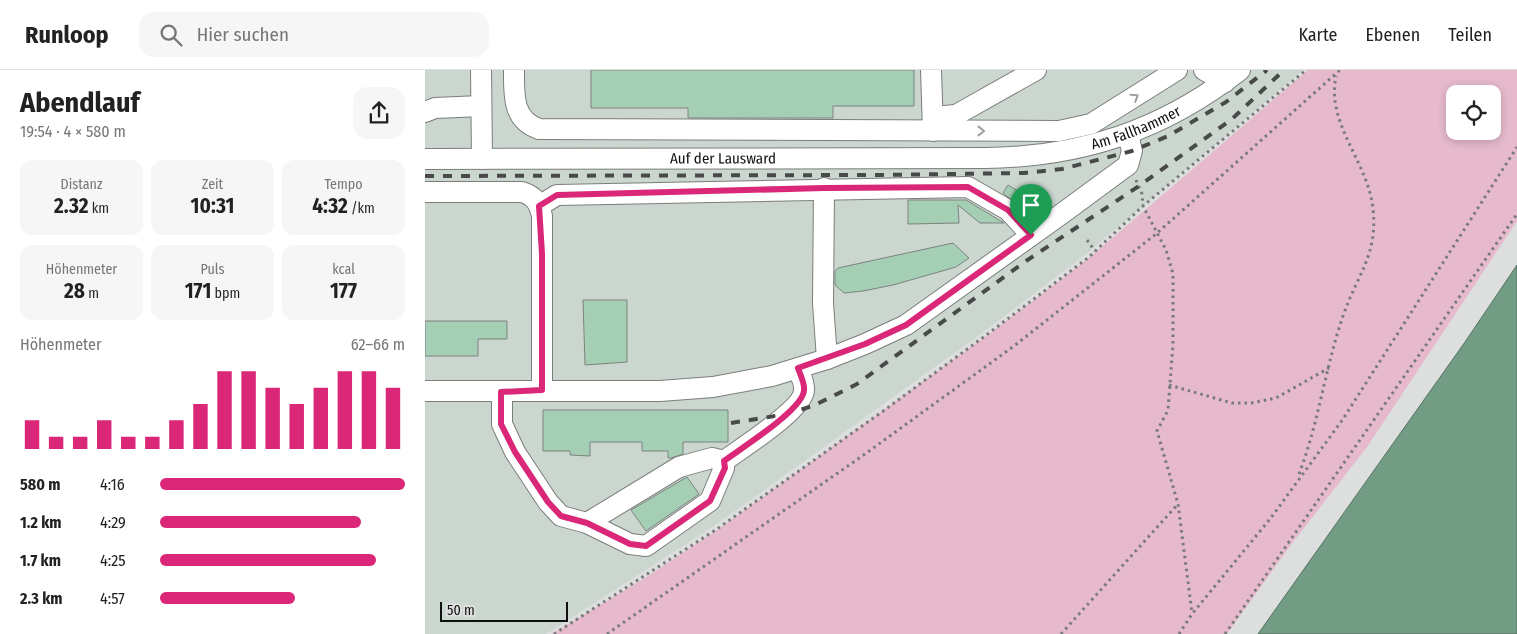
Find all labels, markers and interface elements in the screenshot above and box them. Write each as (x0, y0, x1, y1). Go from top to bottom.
search box (139, 12, 489, 57)
text: Runloop (25, 21, 109, 49)
icon: search (157, 21, 185, 49)
text: Hier suchen (197, 23, 289, 46)
text: Karte (1298, 24, 1337, 46)
text: Ebenen (1365, 24, 1420, 46)
text: Teilen (1448, 24, 1492, 46)
map controls (1446, 85, 1501, 140)
button: locate (1446, 85, 1501, 140)
text: Abendlauf (20, 86, 140, 119)
button: share (353, 87, 405, 139)
one-way arrow (1130, 93, 1139, 103)
street label: Am Fallhammer (1089, 102, 1184, 153)
text: 19:54 · 4 × 580 m (20, 122, 126, 141)
one-way arrow (978, 126, 986, 136)
street label: Auf der Lausward (670, 149, 776, 168)
text: Distanz (61, 176, 102, 193)
text: Zeit (202, 176, 223, 193)
text: Tempo (324, 176, 363, 193)
pin (1010, 184, 1052, 235)
icon: arrive (1017, 191, 1045, 219)
text: 2.32 (54, 193, 88, 219)
text: 10:31 (191, 193, 234, 219)
text: 4:32 (312, 193, 348, 219)
text: km (88, 200, 109, 217)
text: /km (348, 200, 375, 217)
text: Höhenmeter (46, 261, 117, 278)
text: Puls (201, 261, 224, 278)
text: kcal (332, 261, 355, 278)
text: 28 (64, 278, 85, 304)
text: 171 (185, 278, 211, 304)
text: 177 (330, 278, 357, 304)
text: m (85, 285, 99, 302)
text: bpm (211, 285, 240, 302)
text: Höhenmeter (20, 335, 102, 354)
text: 62–66 m (351, 335, 405, 354)
text: 580 m (20, 475, 61, 494)
text: 4:16 (100, 475, 125, 494)
text: 1.2 km (20, 513, 62, 532)
text: 4:29 (100, 513, 126, 532)
text: 1.7 km (20, 551, 61, 570)
text: 4:25 (100, 551, 126, 570)
text: 2.3 km (20, 589, 63, 608)
text: 4:57 (100, 589, 125, 608)
scale bar (440, 599, 567, 622)
text: 50 m (447, 602, 475, 619)

